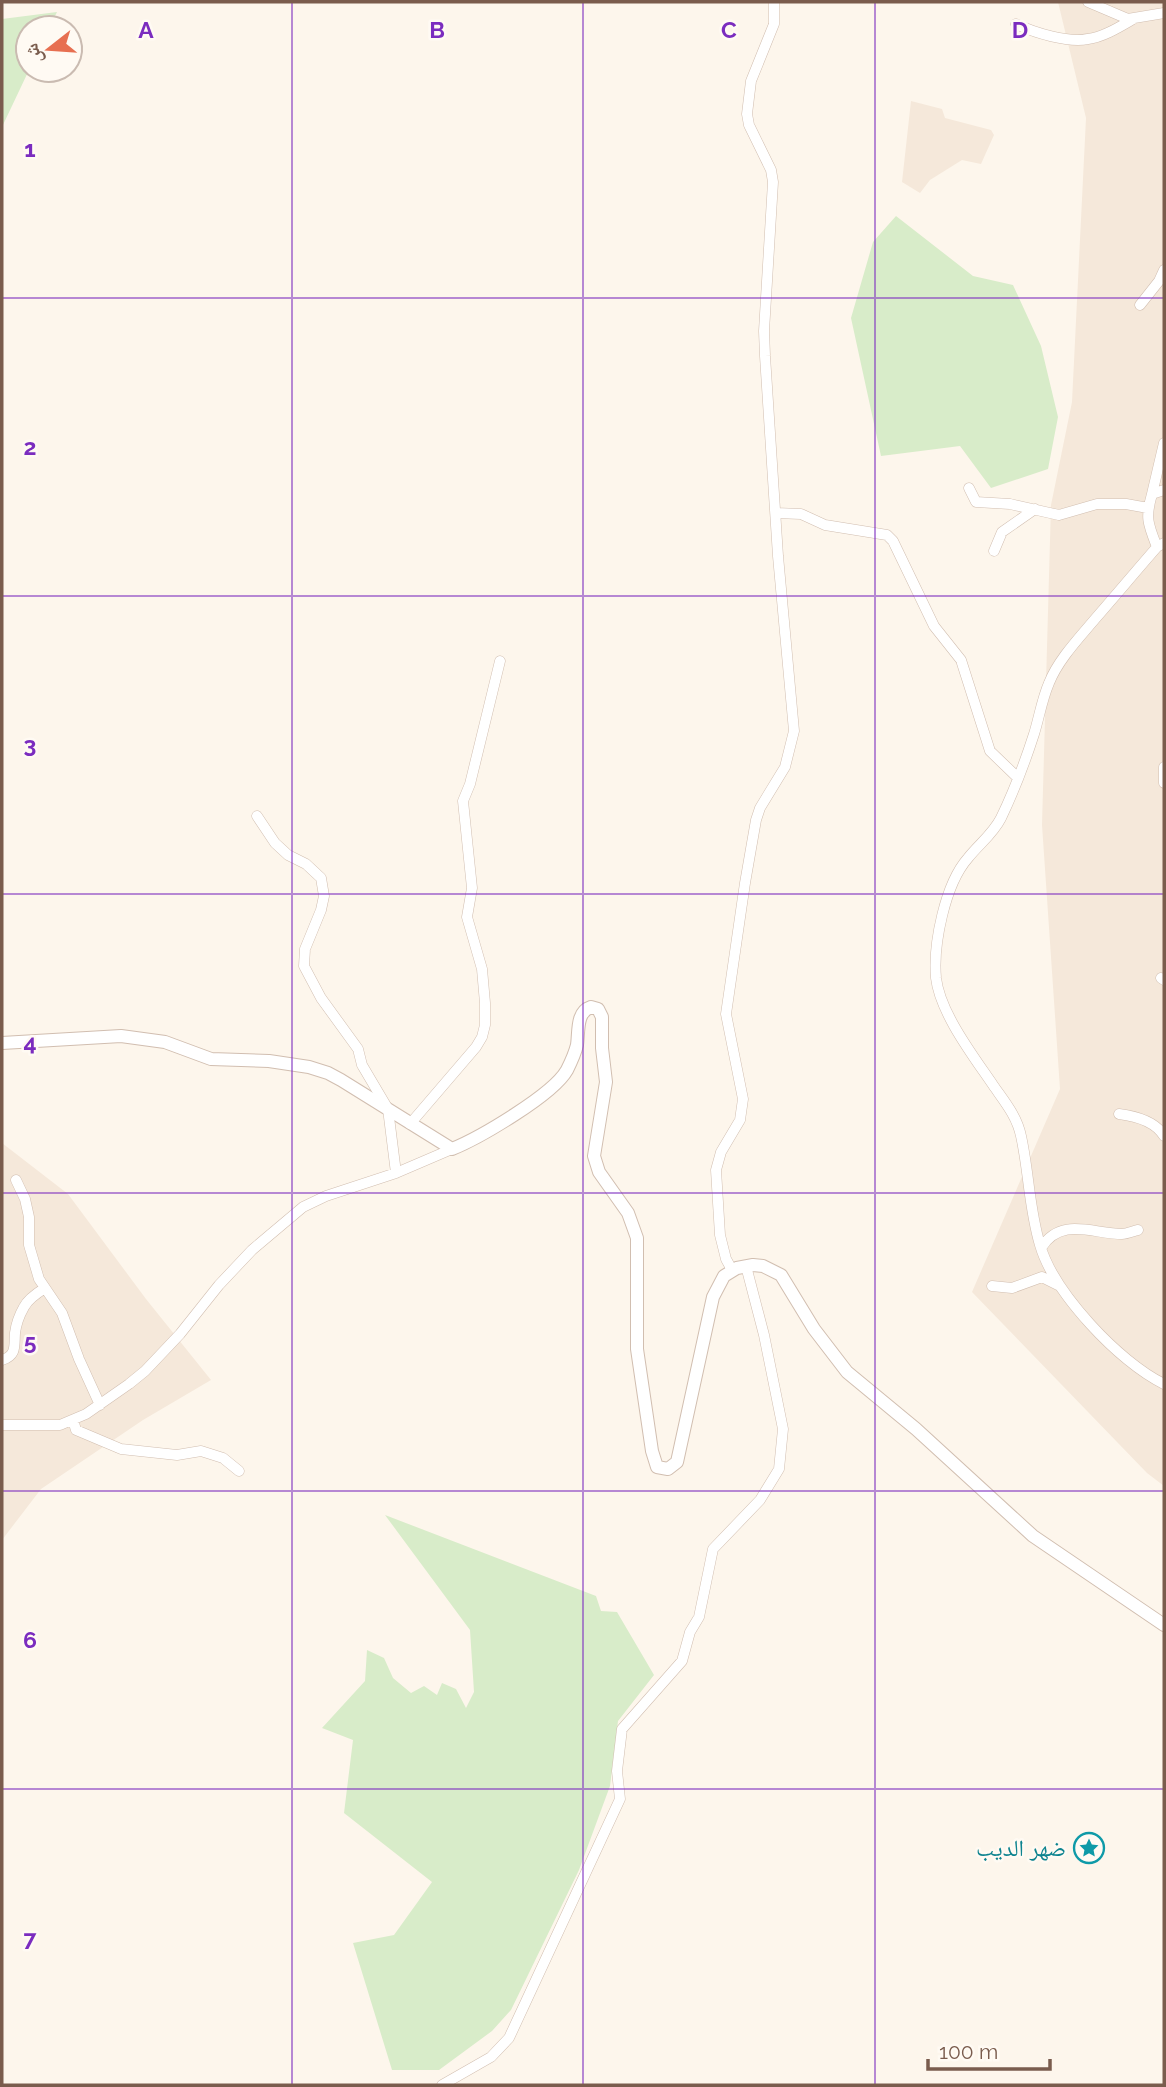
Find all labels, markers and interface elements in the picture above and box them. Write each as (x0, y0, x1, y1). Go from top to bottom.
north arrow (14, 14, 84, 84)
text: A (138, 16, 154, 43)
text: B (429, 16, 445, 43)
text: C (721, 16, 737, 43)
text: D (1012, 16, 1028, 43)
text: ش (19, 41, 47, 67)
text: 1 (24, 135, 36, 162)
text: 2 (24, 433, 36, 460)
text: 3 (24, 731, 36, 758)
text: 4 (23, 1029, 37, 1056)
text: 5 (24, 1328, 37, 1355)
text: 6 (23, 1626, 37, 1653)
place icon: ضهر الديب (1072, 1831, 1106, 1865)
place label: ضهر الديب (976, 1834, 1066, 1862)
text: 7 (24, 1924, 37, 1951)
scale bar (928, 2028, 1050, 2072)
text: 100 m (939, 2039, 998, 2064)

